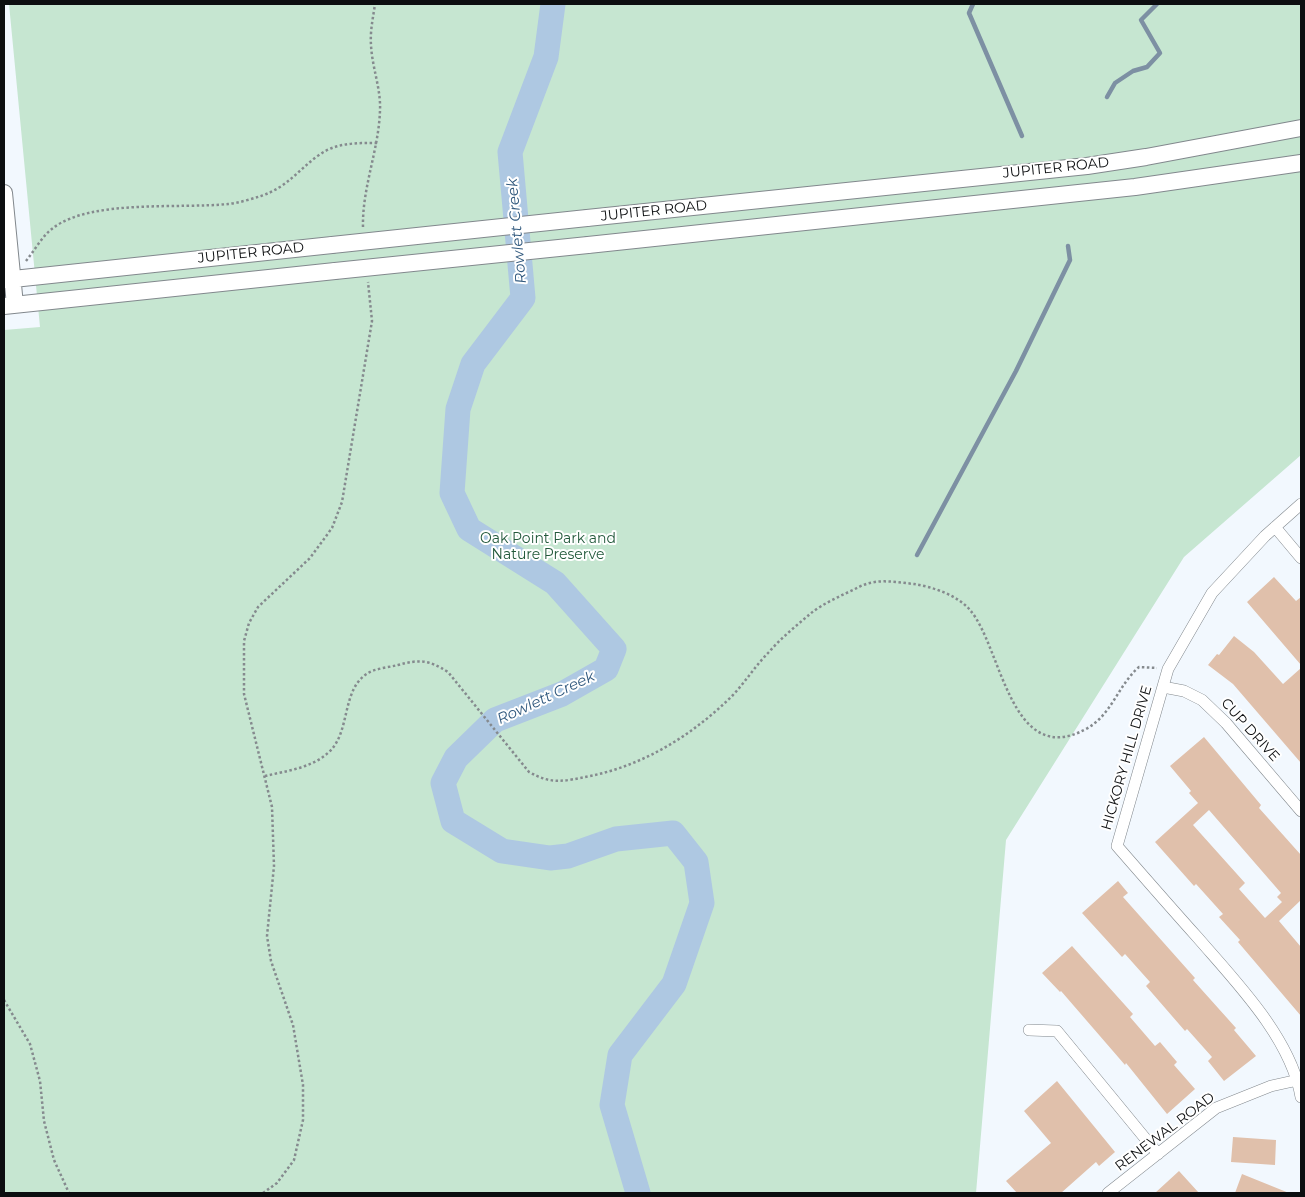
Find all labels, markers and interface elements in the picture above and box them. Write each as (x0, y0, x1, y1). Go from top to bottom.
street label: JUPITER ROAD (1002, 154, 1110, 182)
water label: Rowlett Creek (503, 177, 531, 285)
street label: JUPITER ROAD (600, 197, 708, 225)
street label: JUPITER ROAD (197, 239, 305, 267)
park label: Oak Point Park and Nature Preserve (480, 531, 616, 564)
water label: Rowlett Creek (494, 667, 598, 729)
street label: HICKORY HILL DRIVE (1098, 684, 1156, 832)
street label: CUP DRIVE (1217, 695, 1283, 765)
street label: RENEWAL ROAD (1112, 1089, 1218, 1175)

